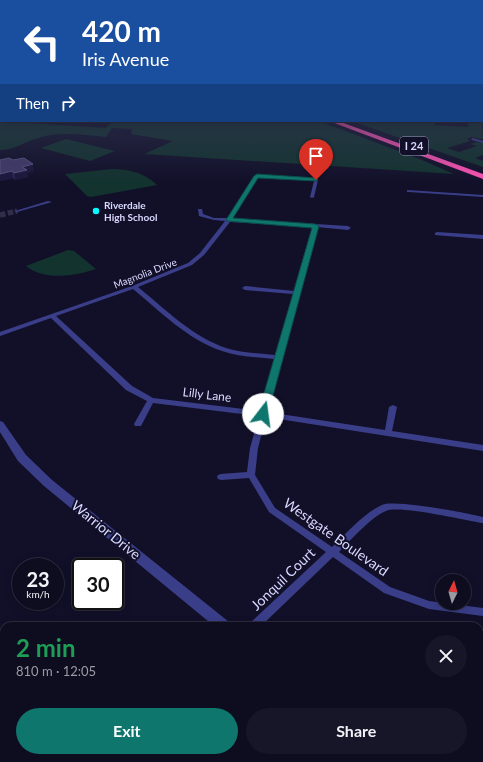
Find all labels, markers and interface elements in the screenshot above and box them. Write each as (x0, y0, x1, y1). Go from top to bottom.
text: 420 m (82, 14, 161, 48)
icon: left (16, 16, 68, 68)
text: Iris Avenue (82, 48, 169, 70)
icon: right (57, 92, 79, 114)
text: Then (16, 94, 49, 112)
road number: I 24 (400, 137, 428, 155)
pin (299, 139, 333, 180)
icon: arrive (305, 145, 327, 167)
place label: Riverdale High School (104, 199, 157, 223)
marker: Riverdale High School (91, 206, 101, 216)
street label: Magnolia Drive (112, 255, 178, 291)
street label: Lilly Lane (182, 384, 232, 405)
position arrow (242, 393, 284, 435)
street label: Westgate Boulevard (281, 494, 392, 579)
street label: Warrior Drive (68, 497, 144, 563)
street label: Jonquil Court (247, 544, 318, 613)
speed limit sign: 30 (72, 558, 124, 610)
text: 23 (26, 567, 50, 591)
north arrow (435, 574, 471, 610)
map controls (435, 574, 471, 610)
text: km/h (26, 588, 50, 600)
text: 2 min (16, 633, 76, 662)
button: close (425, 635, 467, 677)
text: 810 m · 12:05 (16, 663, 96, 679)
button: Exit (16, 708, 238, 754)
button: Share (246, 708, 467, 754)

